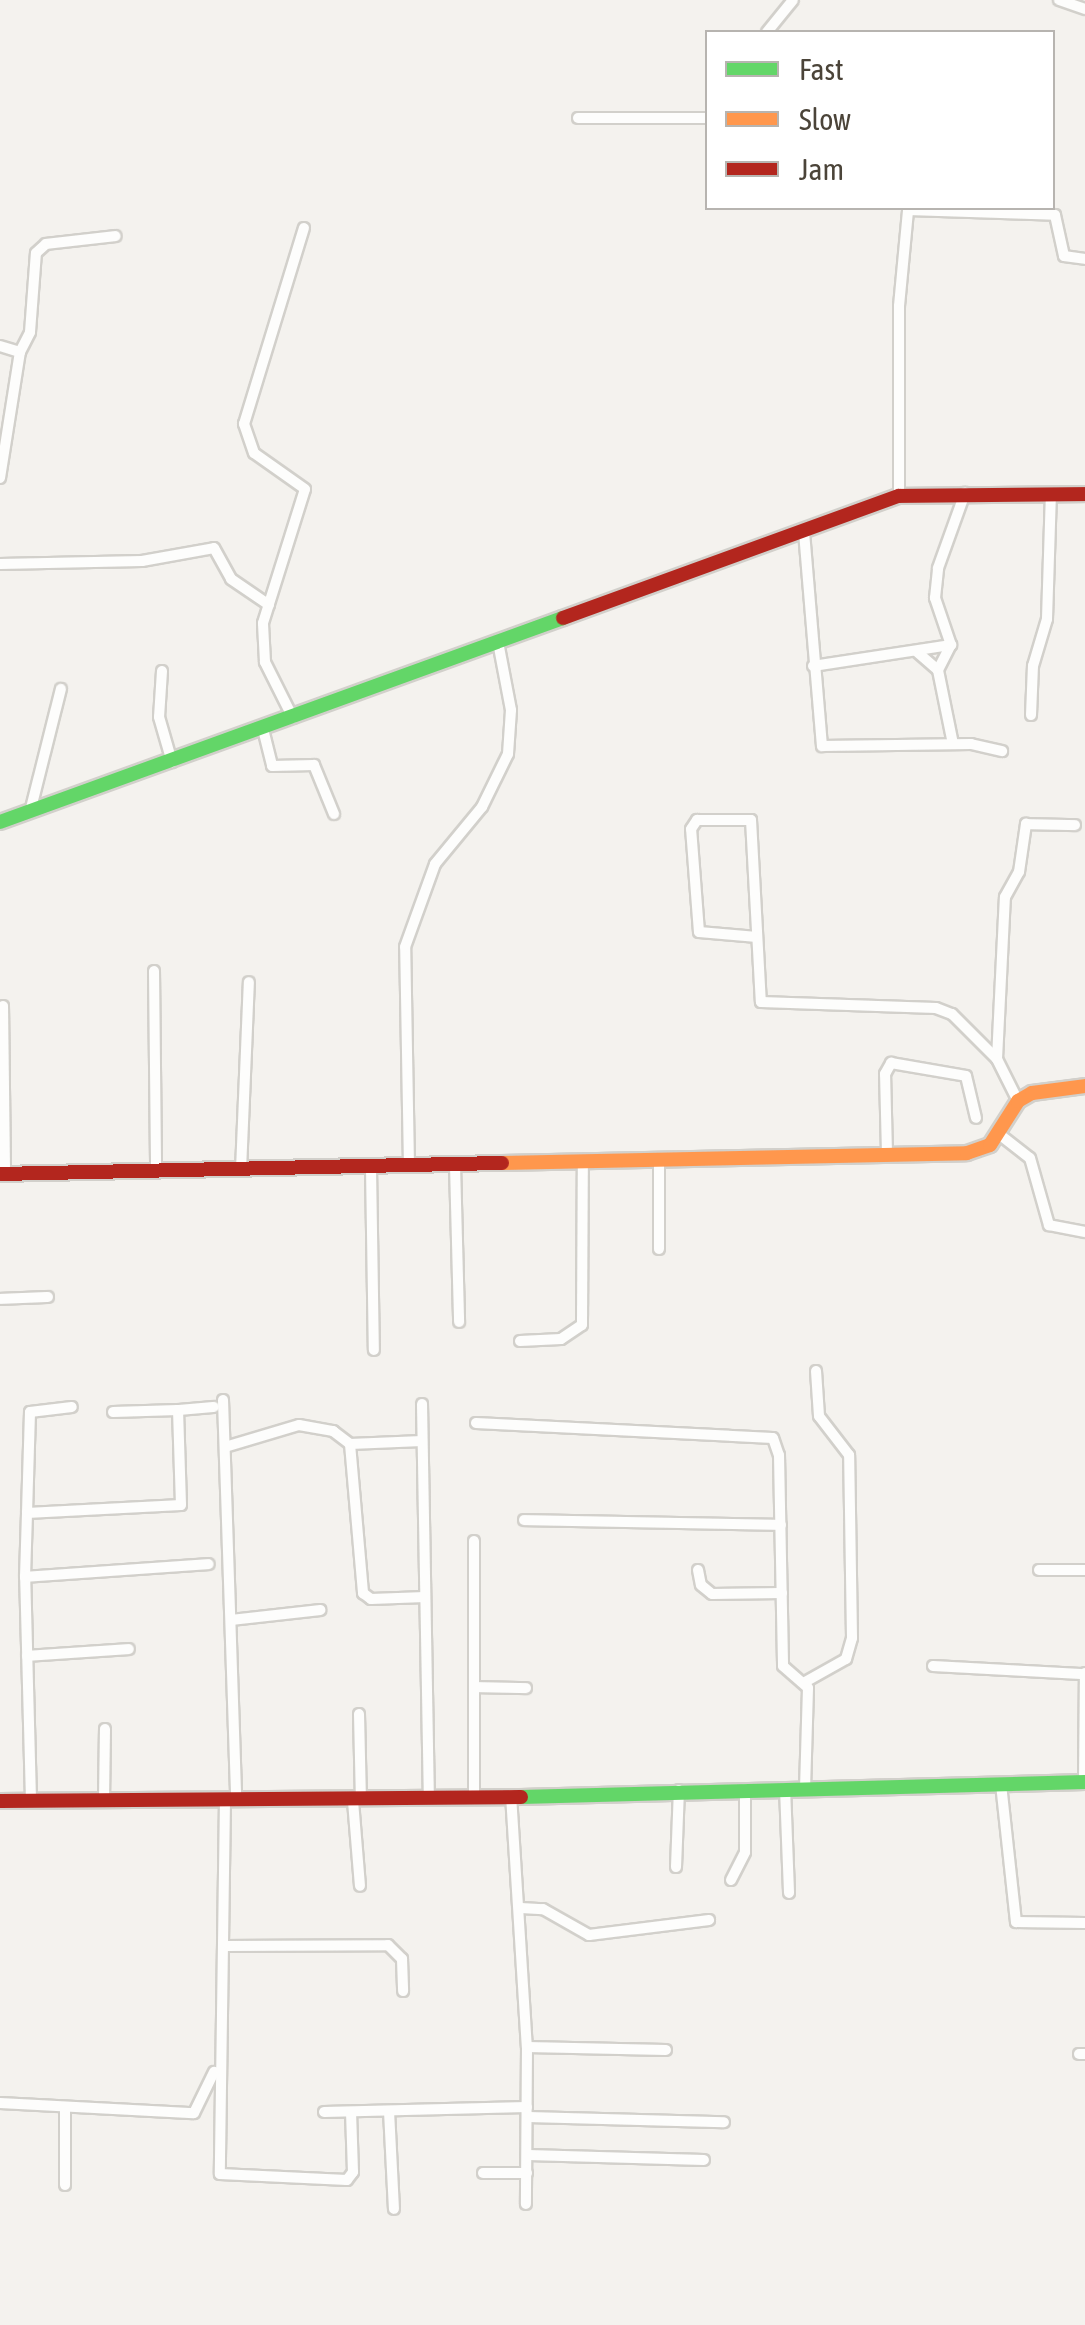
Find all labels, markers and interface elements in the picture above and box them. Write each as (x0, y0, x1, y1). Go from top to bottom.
legend (705, 30, 1055, 210)
text: Fast (799, 52, 844, 86)
text: Slow (799, 102, 851, 136)
text: Jam (799, 152, 844, 186)

